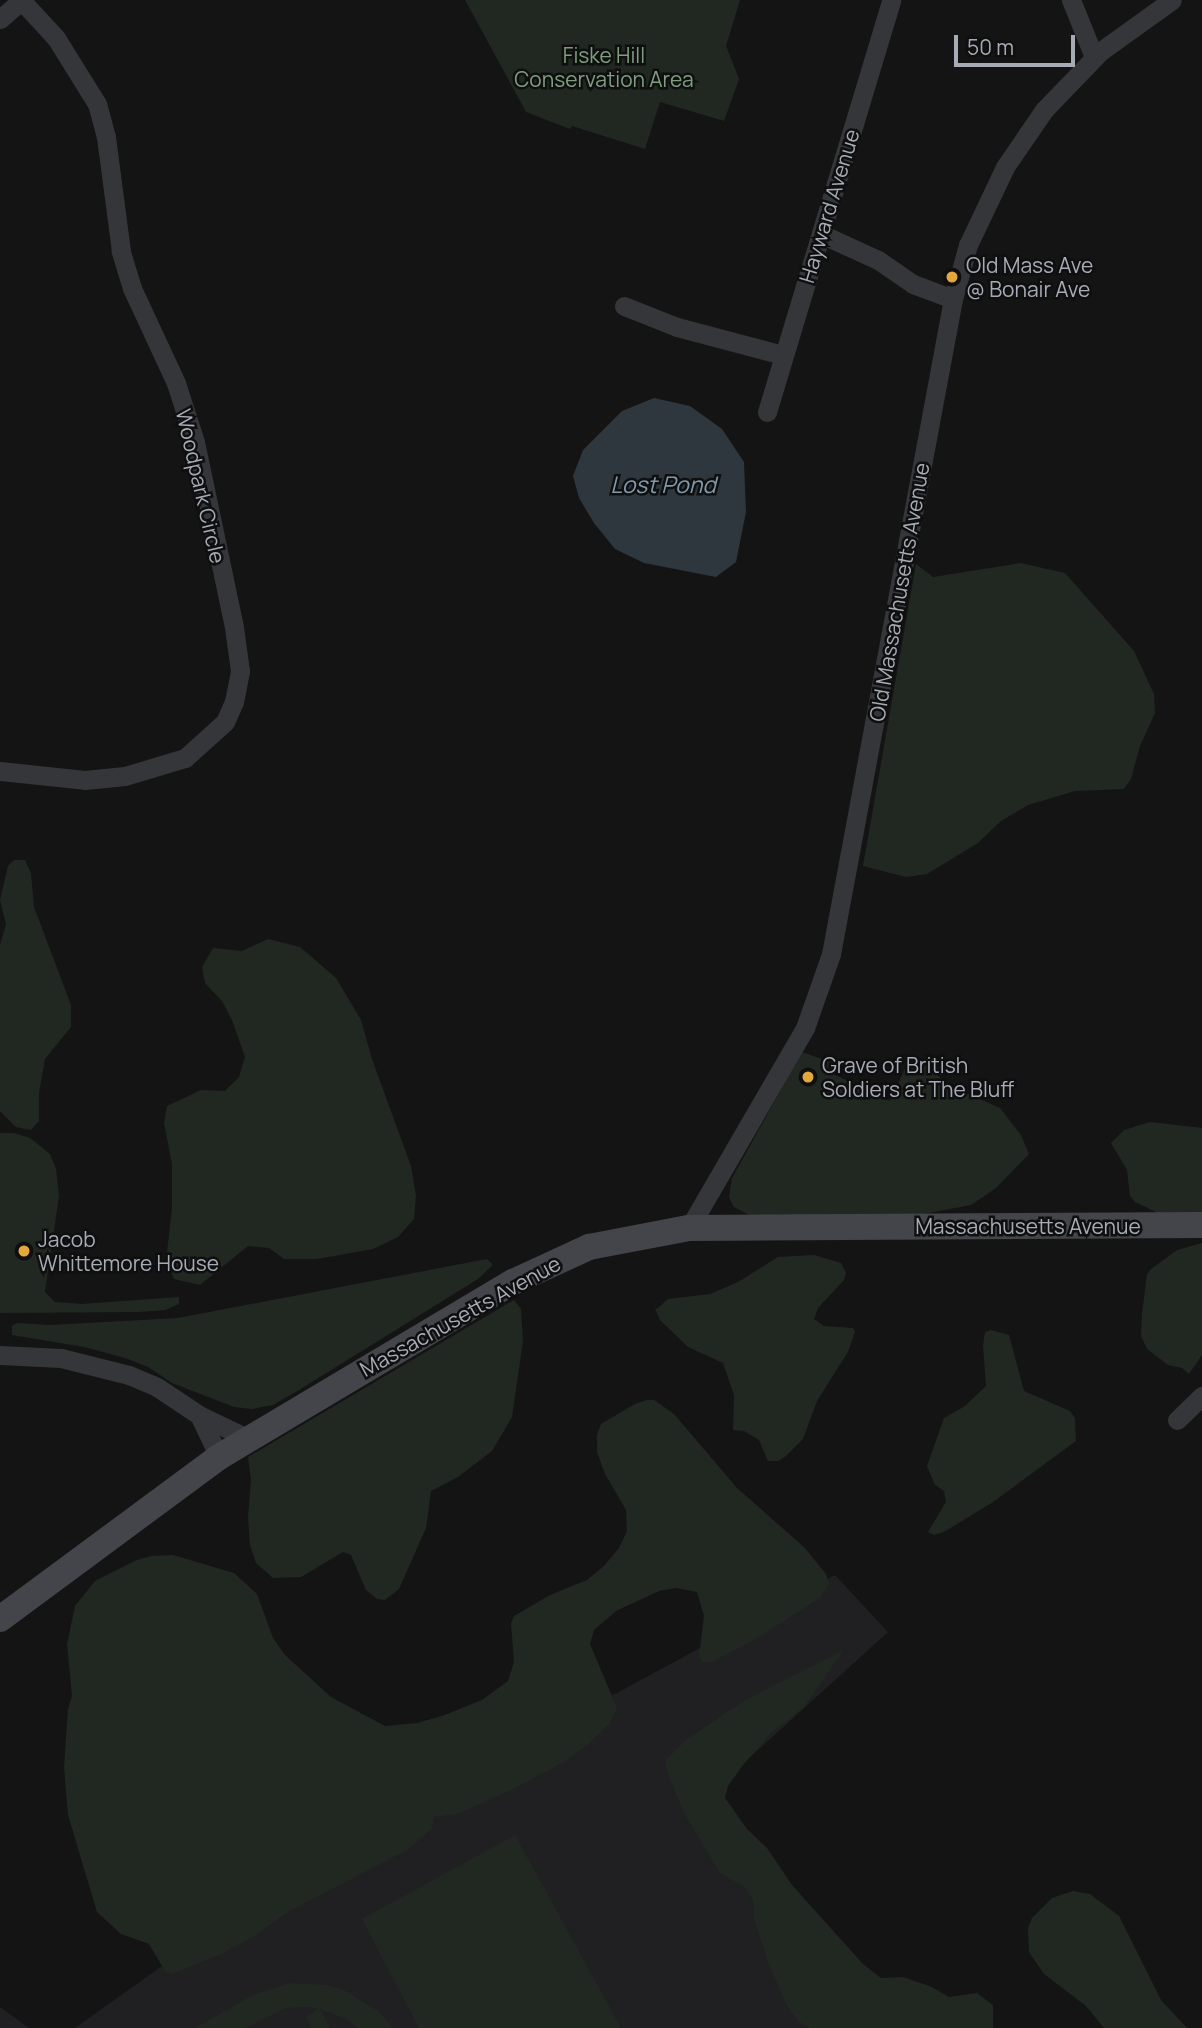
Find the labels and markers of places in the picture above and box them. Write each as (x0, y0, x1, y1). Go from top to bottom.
place label: Old Mass Ave @ Bonair Ave (966, 252, 1093, 302)
marker: Old Mass Ave @ Bonair Ave (944, 269, 960, 285)
place label: Grave of British Soldiers at The Bluff (822, 1052, 1014, 1102)
marker: Grave of British Soldiers at The Bluff (800, 1069, 816, 1085)
place label: Jacob Whittemore House (38, 1226, 219, 1276)
marker: Jacob Whittemore House (16, 1243, 32, 1259)

